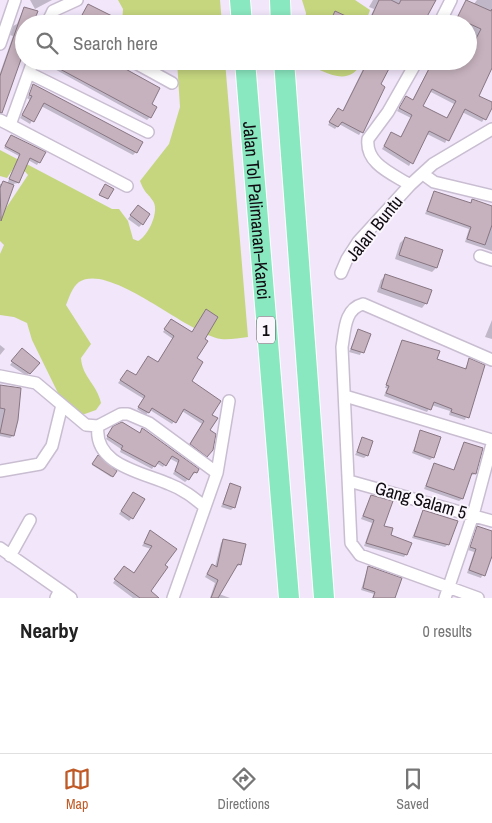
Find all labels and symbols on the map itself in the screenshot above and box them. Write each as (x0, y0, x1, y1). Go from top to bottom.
street label: Jalan Tol Palimanan–Kanci (237, 120, 277, 301)
street label: Jalan Buntu (340, 190, 408, 266)
road number: 1 (257, 316, 275, 344)
street label: Gang Salam 5 (372, 475, 470, 525)

